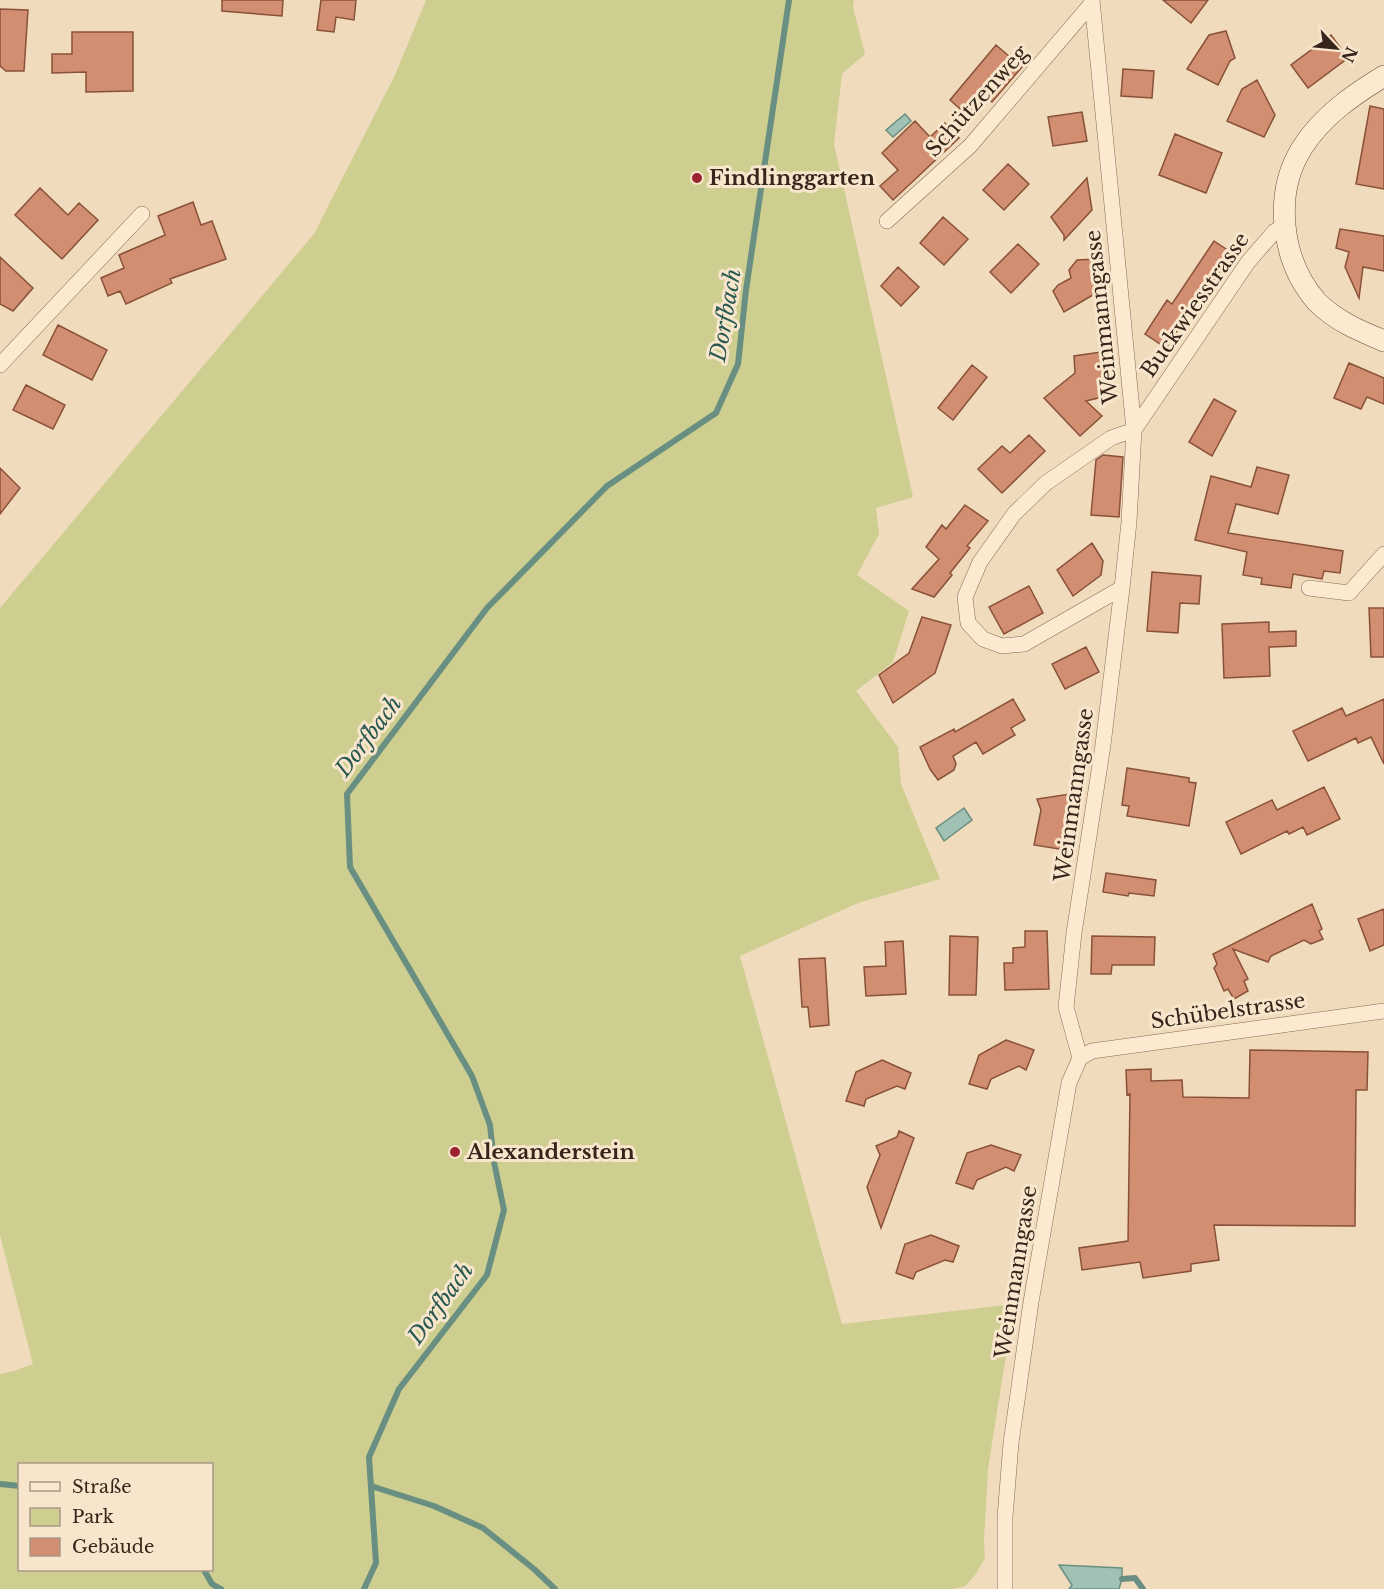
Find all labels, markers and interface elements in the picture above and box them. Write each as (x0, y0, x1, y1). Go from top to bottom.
north arrow (1306, 18, 1366, 78)
street label: Schützenweg (920, 40, 1034, 162)
text: N (1337, 43, 1362, 66)
place label: Findlinggarten (709, 165, 875, 191)
marker: Findlinggarten (690, 171, 704, 185)
street label: Buckwiesstrasse (1135, 227, 1255, 383)
street label: Weinmanngasse (1080, 229, 1124, 406)
water label: Dorfbach (704, 267, 747, 365)
water label: Dorfbach (329, 691, 407, 783)
street label: Weinmanngasse (1049, 706, 1099, 885)
street label: Schübelstrasse (1149, 987, 1307, 1035)
place label: Alexanderstein (466, 1139, 635, 1165)
marker: Alexanderstein (448, 1145, 462, 1159)
street label: Weinmanngasse (989, 1183, 1043, 1362)
water label: Dorfbach (401, 1257, 479, 1350)
legend (18, 1463, 213, 1571)
text: Straße (72, 1476, 132, 1498)
text: Park (72, 1506, 114, 1528)
text: Gebäude (72, 1536, 154, 1558)

